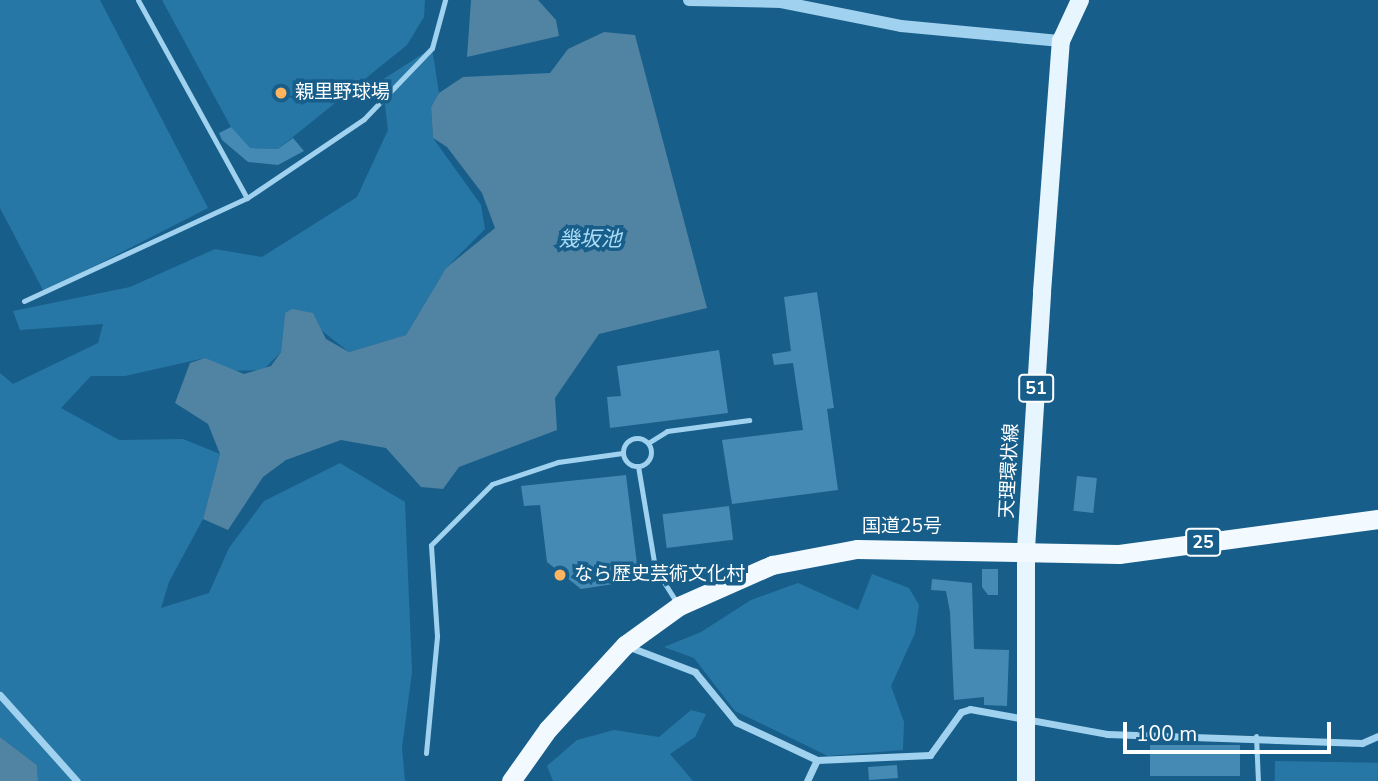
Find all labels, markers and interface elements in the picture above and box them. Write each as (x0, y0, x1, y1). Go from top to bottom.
place label: 親里野球場 (295, 82, 390, 104)
marker: 親里野球場 (273, 85, 289, 101)
water label: 幾坂池 (559, 226, 621, 252)
road number: 51 (1017, 374, 1055, 402)
street label: 天理環状線 (996, 423, 1024, 519)
street label: 国道25号 (862, 516, 942, 538)
road number: 25 (1184, 528, 1222, 556)
place label: なら歴史芸術文化村 (574, 564, 745, 586)
marker: なら歴史芸術文化村 (552, 567, 568, 583)
scale bar (1126, 708, 1334, 752)
text: 100 m (1136, 720, 1197, 748)

